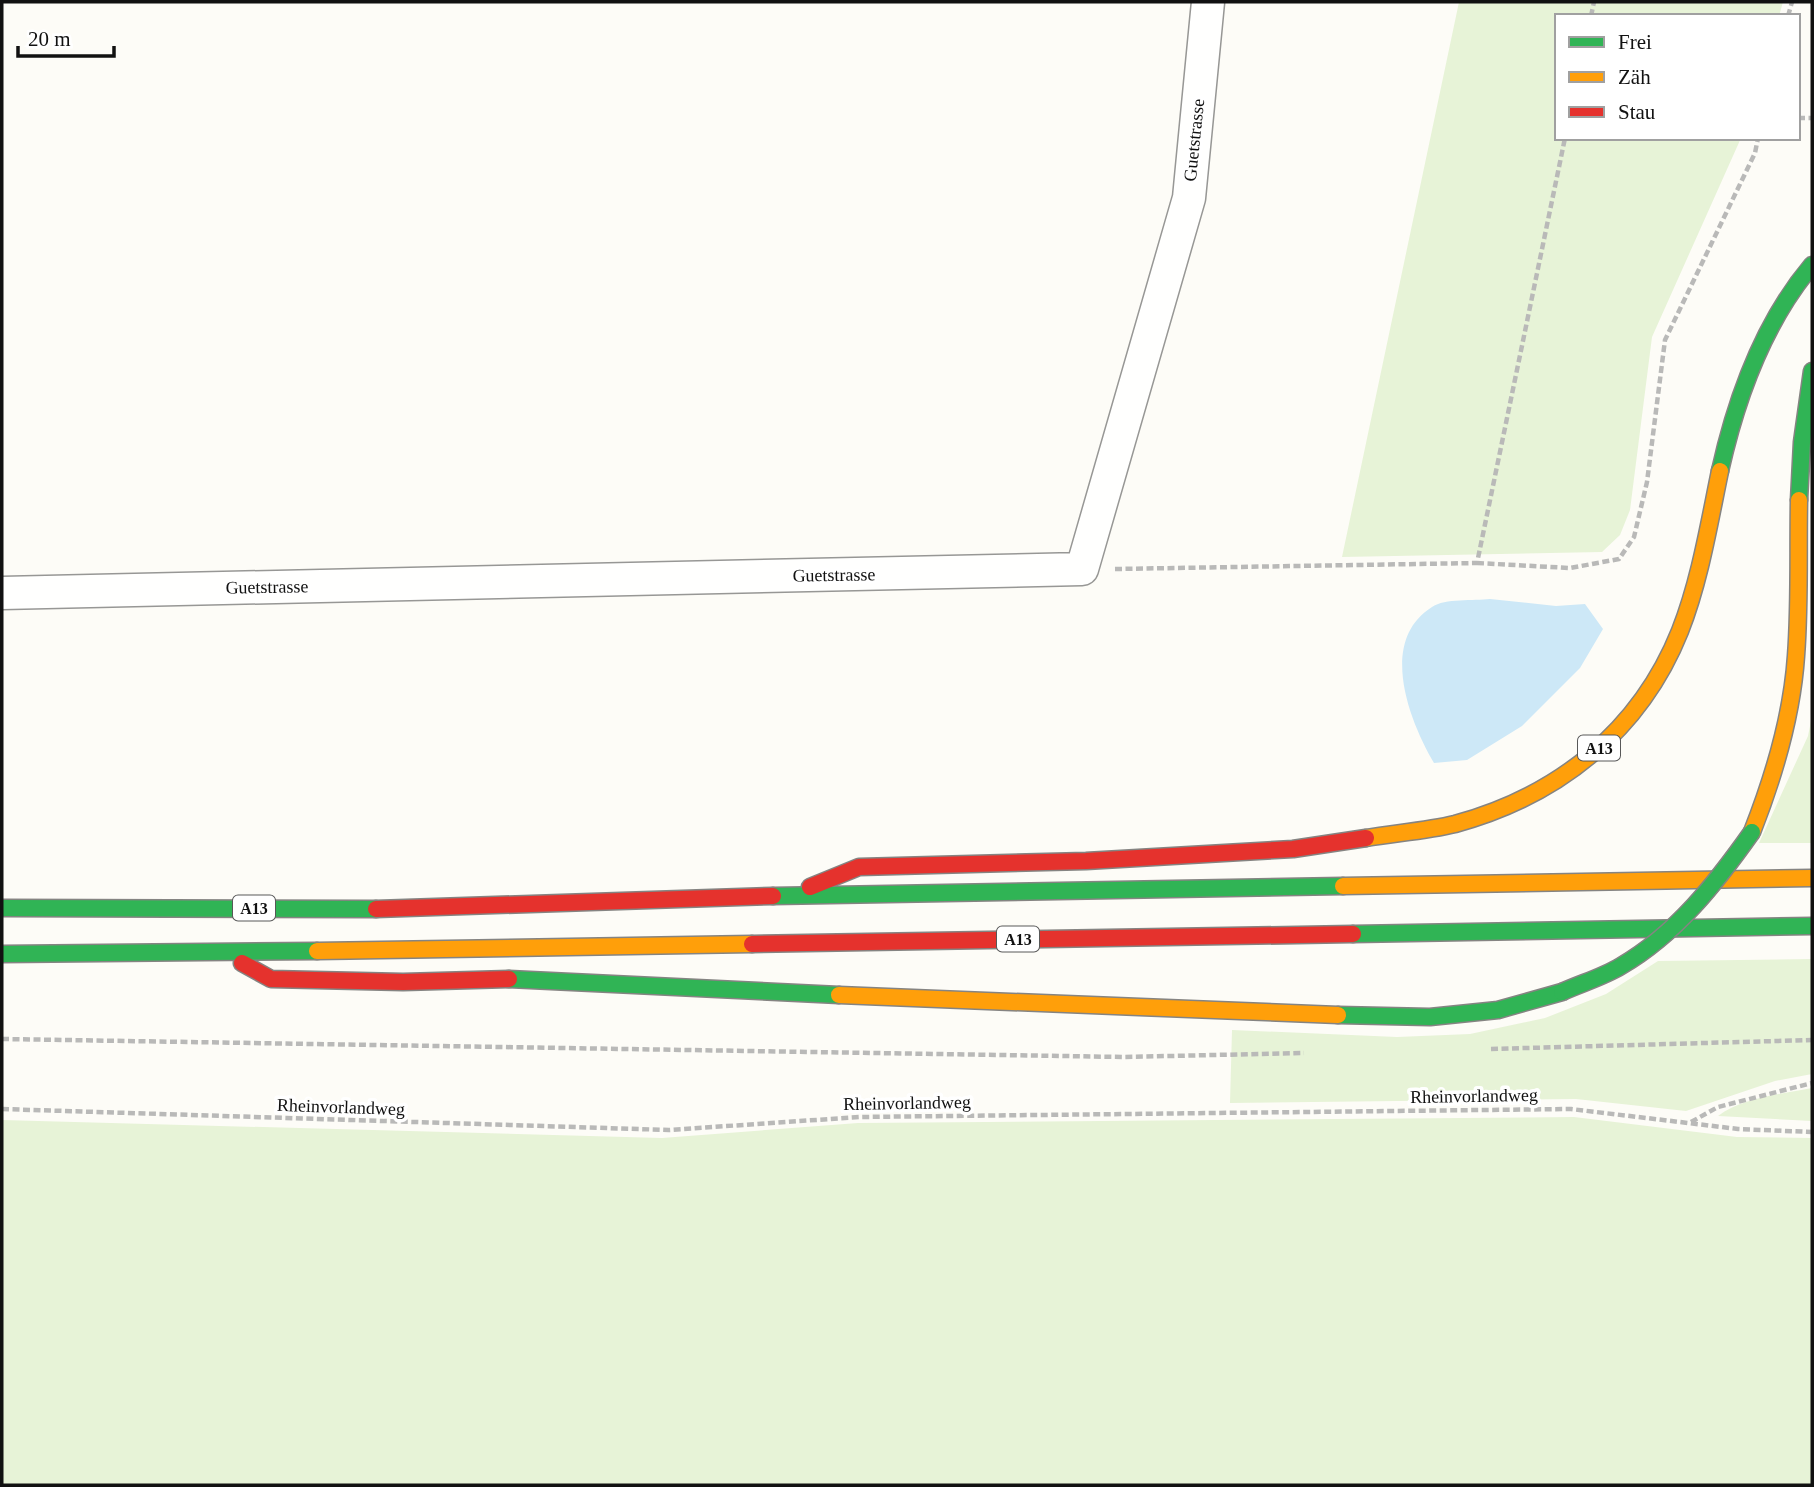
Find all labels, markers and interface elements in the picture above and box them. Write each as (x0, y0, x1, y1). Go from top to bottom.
scale bar (18, 14, 114, 58)
legend (1555, 14, 1800, 140)
text: 20 m (28, 27, 71, 51)
text: Frei (1618, 30, 1652, 54)
text: Zäh (1618, 65, 1651, 89)
street label: Guetstrasse (1180, 98, 1208, 182)
text: Stau (1618, 100, 1656, 124)
street label: Guetstrasse (792, 564, 876, 586)
street label: Guetstrasse (225, 576, 309, 598)
road number: A13 (1578, 736, 1620, 761)
road number: A13 (233, 896, 275, 920)
road number: A13 (997, 926, 1039, 951)
street label: Rheinvorlandweg (1410, 1085, 1538, 1107)
street label: Rheinvorlandweg (843, 1092, 971, 1114)
street label: Rheinvorlandweg (277, 1095, 405, 1119)

